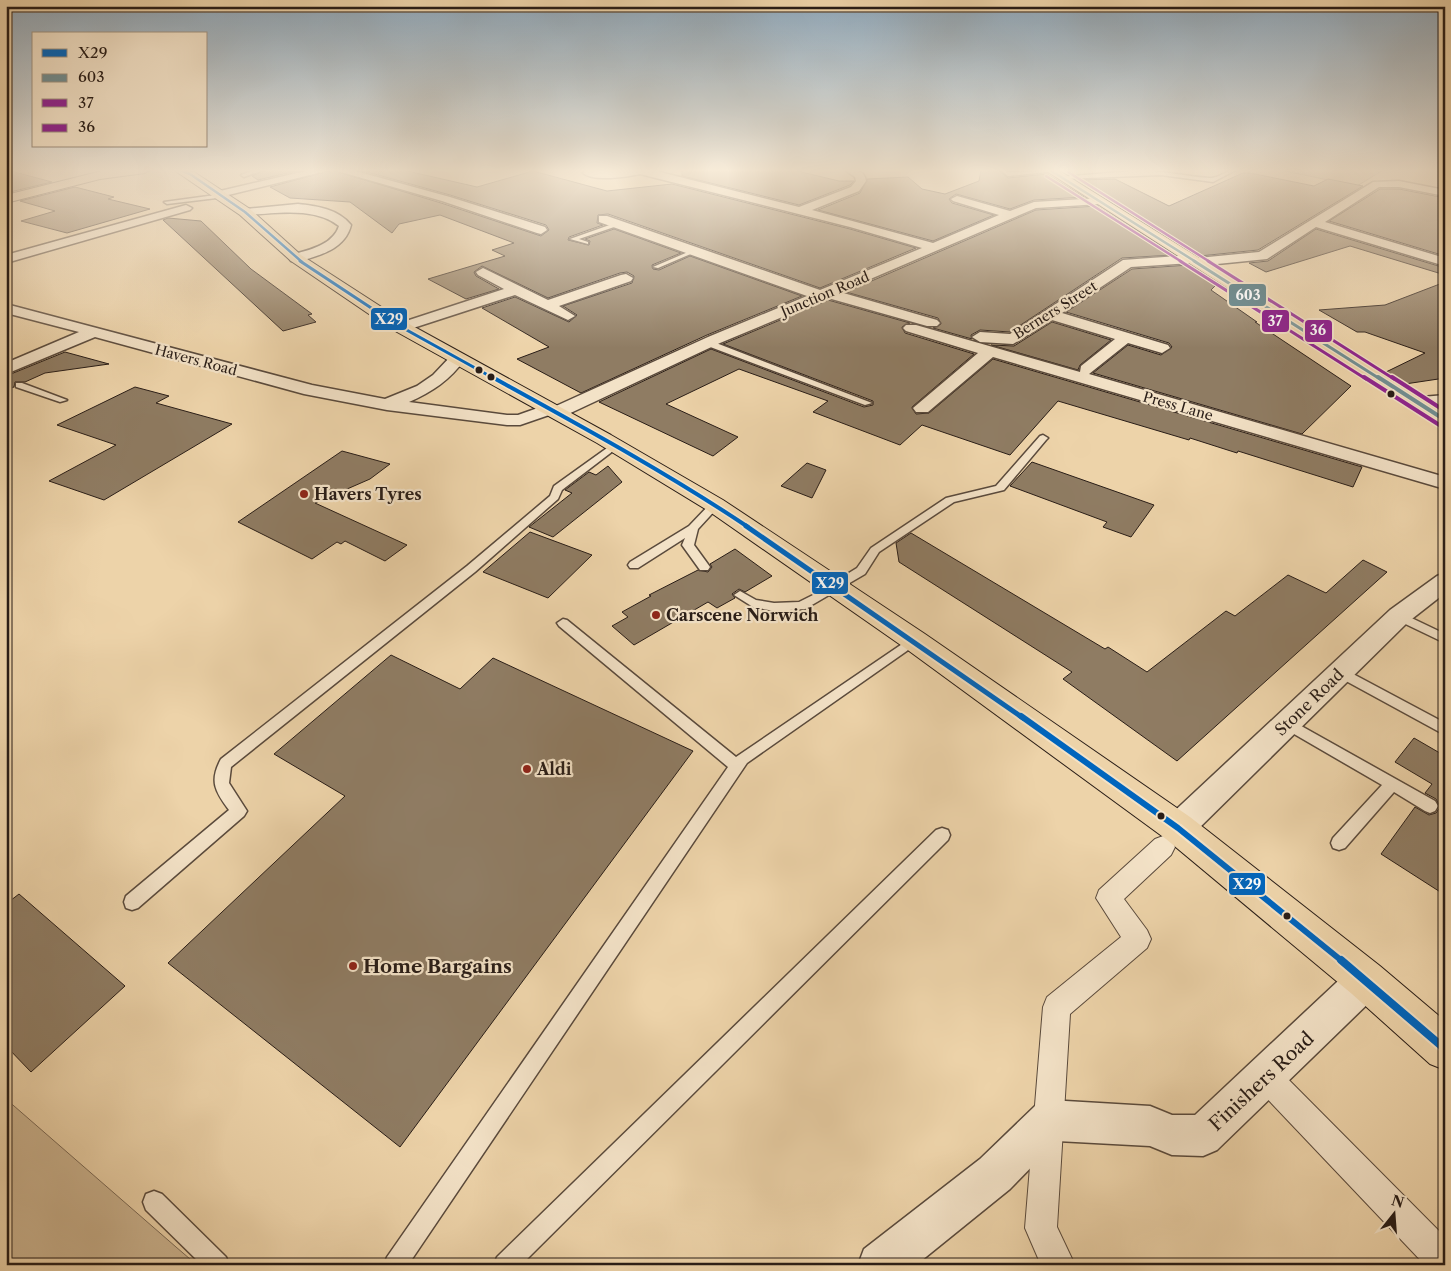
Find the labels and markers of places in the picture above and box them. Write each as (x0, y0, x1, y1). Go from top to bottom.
unlabelled marker (474, 365, 484, 375)
unlabelled marker (486, 372, 496, 382)
unlabelled marker (1386, 389, 1396, 399)
place label: Havers Tyres (314, 484, 422, 504)
marker: Havers Tyres (298, 488, 310, 500)
place label: Carscene Norwich (666, 605, 818, 625)
marker: Carscene Norwich (650, 609, 662, 621)
place label: Aldi (536, 759, 572, 779)
marker: Aldi (521, 763, 533, 775)
unlabelled marker (1156, 811, 1166, 821)
unlabelled marker (1282, 911, 1292, 921)
place label: Home Bargains (363, 955, 512, 978)
marker: Home Bargains (347, 960, 359, 972)

